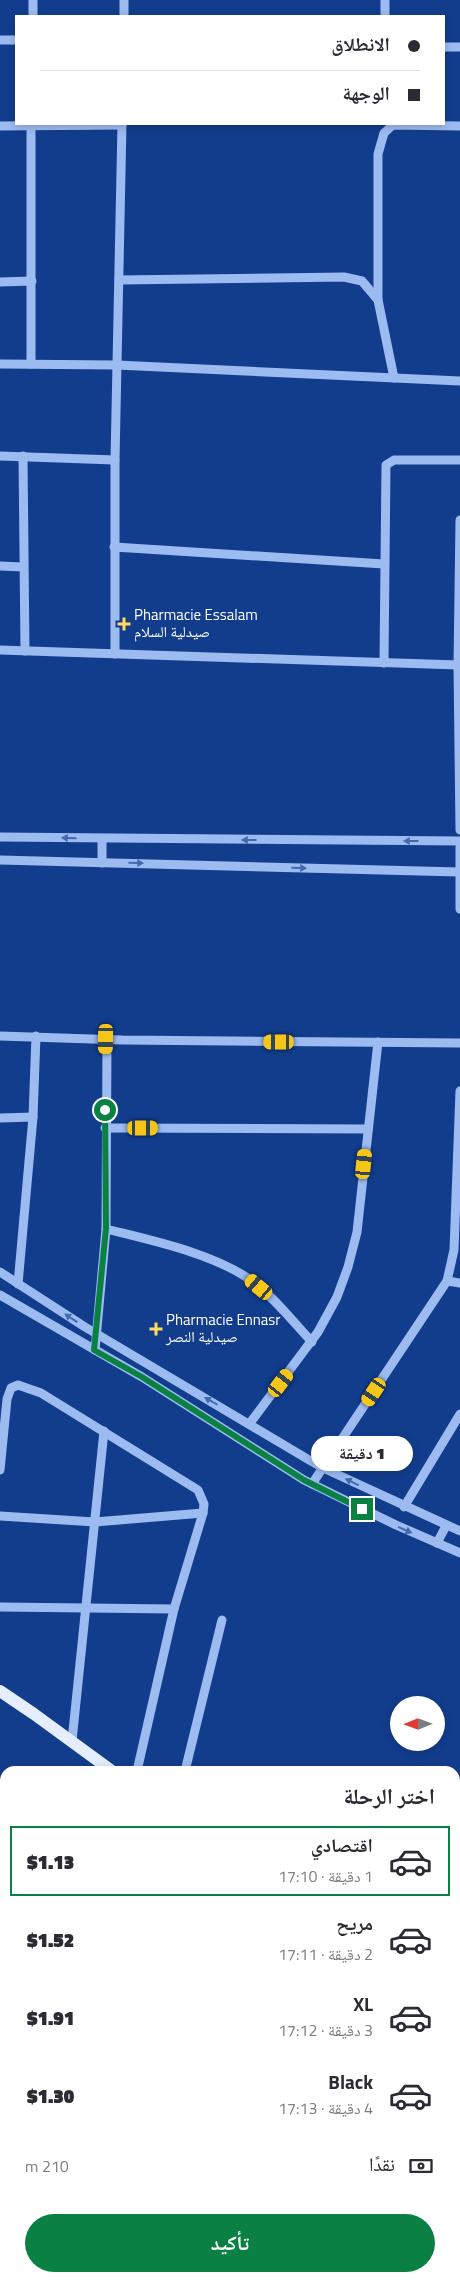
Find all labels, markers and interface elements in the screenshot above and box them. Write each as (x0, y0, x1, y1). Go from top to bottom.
text: الانطلاق (331, 29, 390, 58)
text: الوجهة (342, 78, 390, 107)
place label: Pharmacie Essalam صيدلية السلام (134, 603, 258, 643)
marker: Pharmacie Essalam صيدلية السلام (118, 618, 130, 630)
one-way arrow (61, 834, 77, 842)
one-way arrow (241, 836, 257, 844)
one-way arrow (403, 837, 419, 845)
one-way arrow (128, 860, 144, 868)
one-way arrow (291, 864, 307, 872)
car (98, 1024, 113, 1054)
car (264, 1035, 294, 1050)
route start (94, 1099, 116, 1121)
car (128, 1121, 158, 1136)
car (354, 1148, 373, 1180)
car (242, 1272, 275, 1302)
place label: Pharmacie Ennasr صيدلية النصر (165, 1308, 281, 1348)
one-way arrow (65, 1314, 78, 1323)
marker: Pharmacie Ennasr صيدلية النصر (150, 1323, 162, 1335)
car (265, 1367, 296, 1399)
car (359, 1375, 388, 1409)
one-way arrow (205, 1396, 218, 1405)
callout: 1 دقيقة (311, 1436, 413, 1472)
text: 1 دقيقة (339, 1441, 385, 1465)
one-way arrow (345, 1478, 359, 1486)
route end (351, 1498, 373, 1520)
one-way arrow (398, 1526, 412, 1534)
north arrow (390, 1696, 445, 1751)
map controls (390, 1696, 445, 1751)
text: اختر الرحلة (343, 1779, 435, 1813)
text: اقتصادي (311, 1830, 373, 1859)
icon: car (388, 1839, 433, 1884)
text: $1.13 (27, 1847, 74, 1876)
text: 1 دقيقة · 17:10 (278, 1864, 373, 1888)
text: مريح (336, 1908, 373, 1937)
icon: car (388, 1917, 433, 1962)
text: $1.52 (27, 1925, 74, 1954)
text: 2 دقيقة · 17:11 (278, 1942, 373, 1966)
text: XL (353, 1989, 373, 2018)
icon: car (388, 1995, 433, 2040)
text: $1.91 (27, 2003, 74, 2032)
text: 3 دقيقة · 17:12 (278, 2018, 373, 2042)
text: Black (328, 2067, 373, 2096)
icon: car (388, 2073, 433, 2118)
text: $1.30 (27, 2081, 74, 2110)
text: 4 دقيقة · 17:13 (278, 2096, 373, 2120)
text: نقدًا (369, 2149, 395, 2178)
icon: cash (407, 2152, 435, 2180)
text: 210 m (25, 2154, 69, 2178)
button: تأكيد (25, 2214, 435, 2272)

